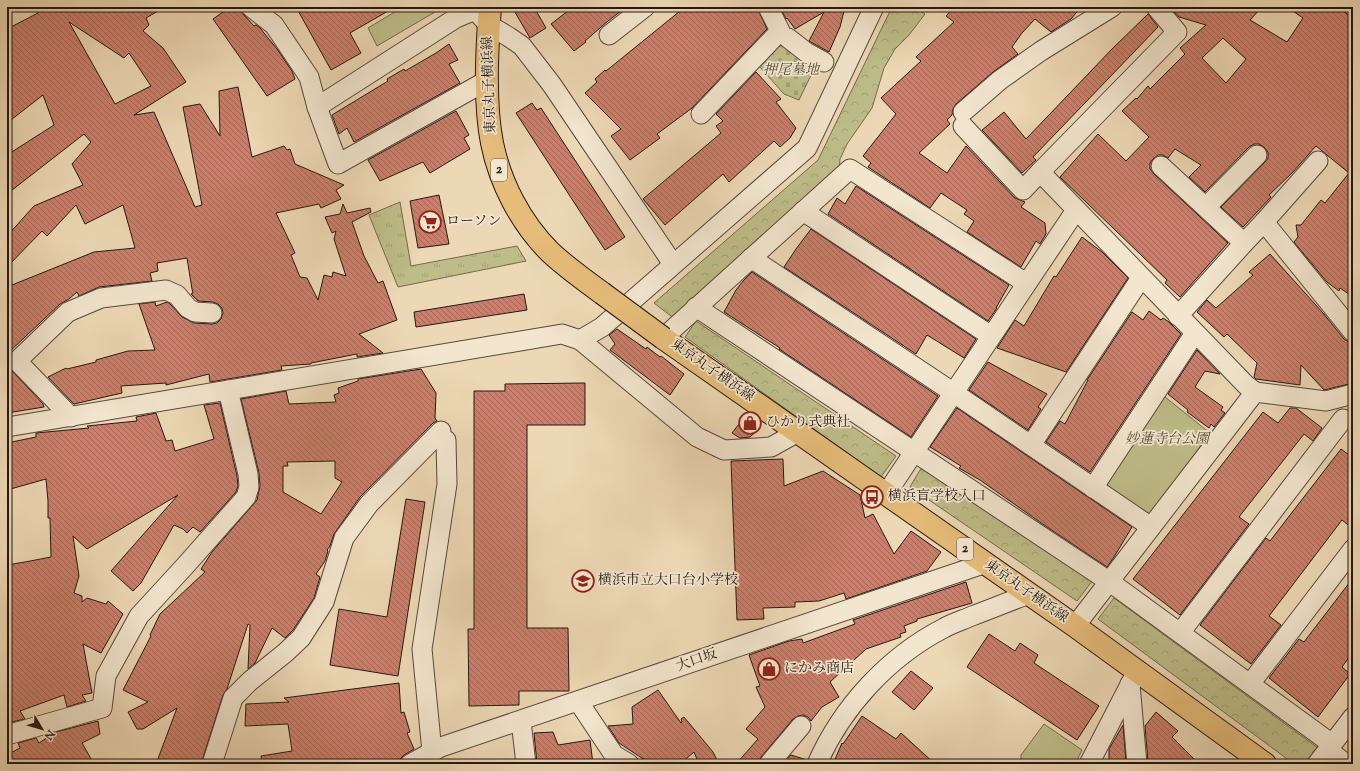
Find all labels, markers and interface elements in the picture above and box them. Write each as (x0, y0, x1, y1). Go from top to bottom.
street label: 東京丸子横浜線 (478, 36, 502, 134)
park label: 押尾墓地 (763, 61, 821, 81)
road number: 2 (491, 159, 507, 181)
supermarket icon: ローソン (417, 209, 443, 235)
place label: ローソン (446, 212, 501, 232)
street label: 東京丸子横浜線 (666, 335, 758, 407)
shop icon: ひかり式典社 (737, 410, 763, 436)
place label: ひかり式典社 (766, 413, 850, 433)
park label: 妙蓮寺台公園 (1125, 430, 1211, 450)
bus stop icon: 横浜盲学校入口 (859, 484, 885, 510)
place label: 横浜盲学校入口 (888, 487, 986, 507)
road number: 2 (957, 538, 973, 560)
street label: 東京丸子横浜線 (980, 556, 1072, 628)
school or university icon: 横浜市立大口台小学校 (570, 568, 596, 594)
place label: 横浜市立大口台小学校 (598, 571, 738, 591)
street label: 大口坂 (674, 645, 720, 677)
shop icon: にかみ商店 (756, 656, 782, 682)
place label: にかみ商店 (784, 659, 854, 679)
north arrow (22, 709, 62, 749)
text: N (40, 725, 59, 743)

